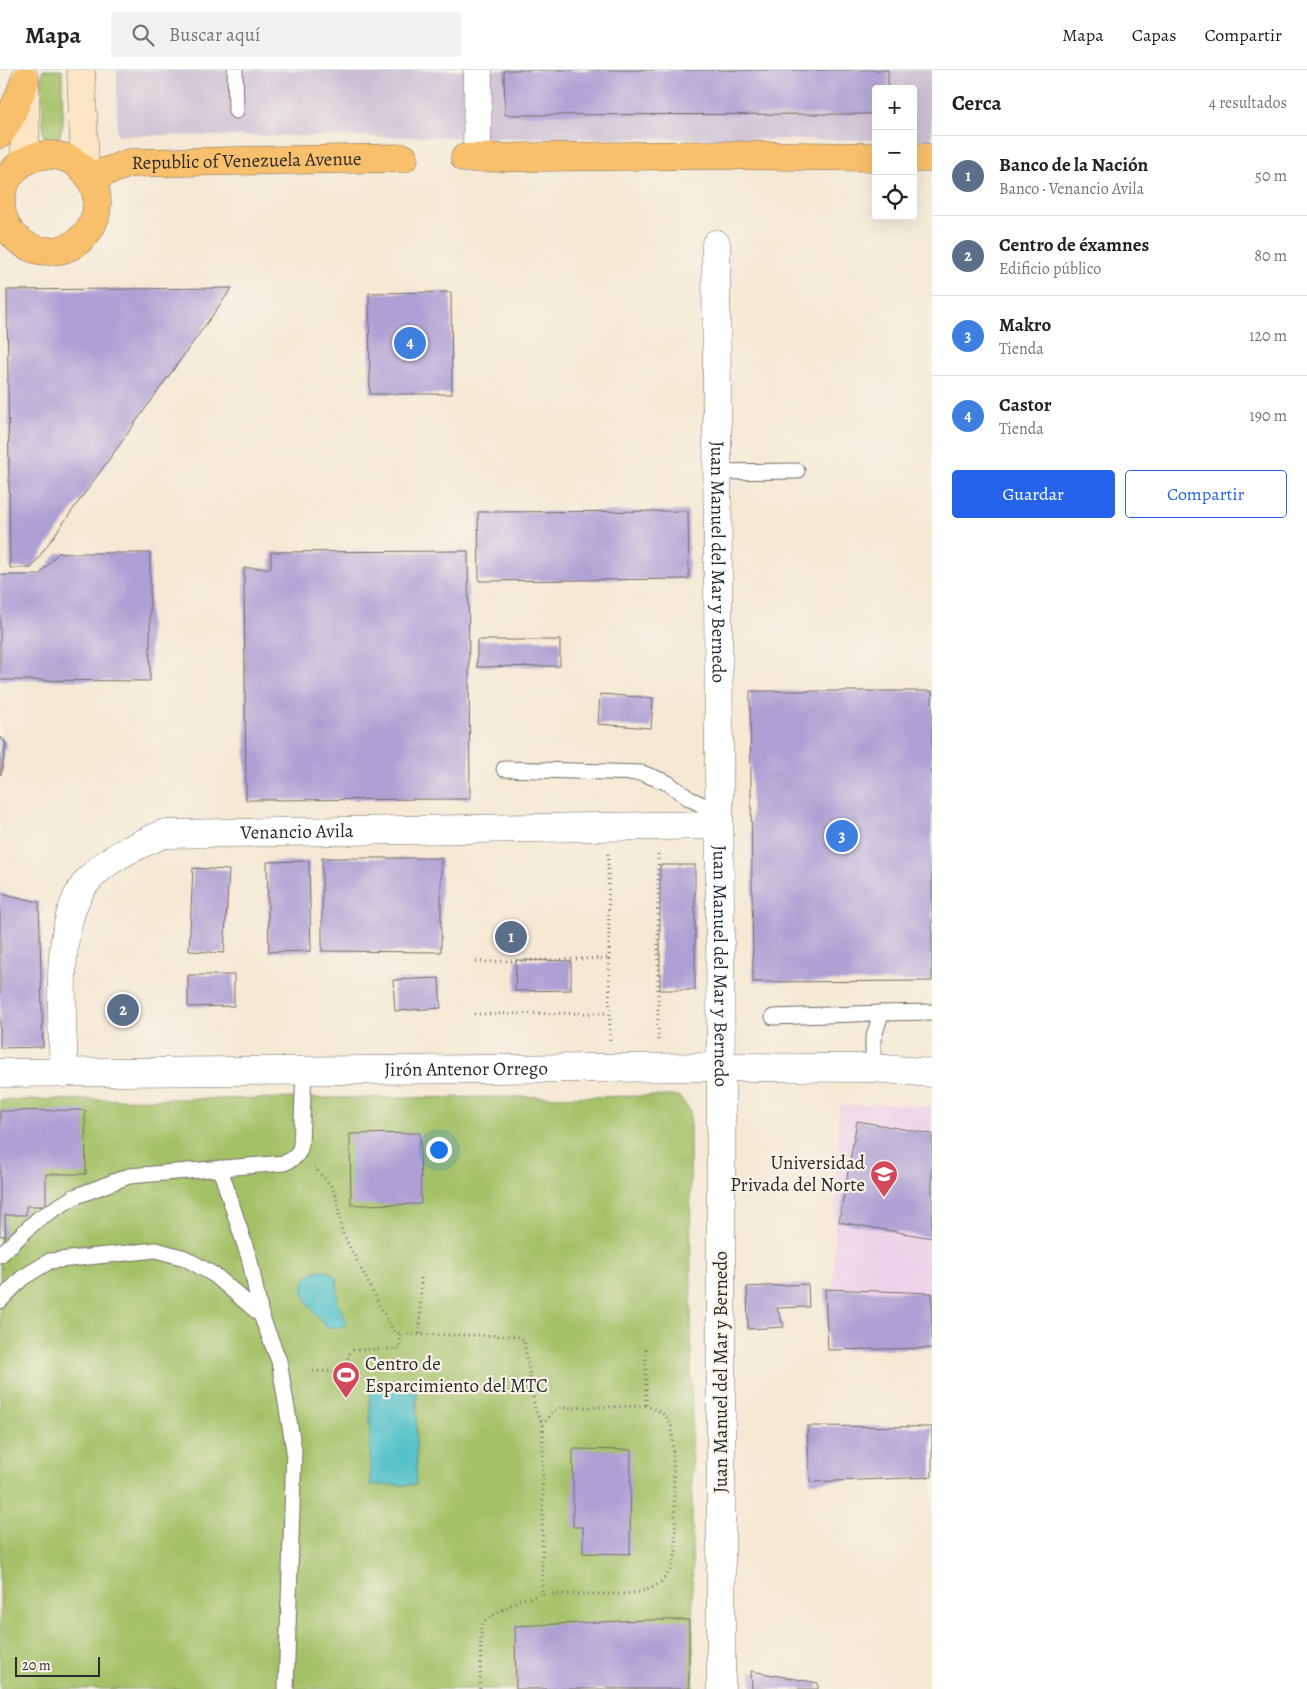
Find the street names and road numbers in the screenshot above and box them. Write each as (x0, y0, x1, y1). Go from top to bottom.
street label: Republic of Venezuela Avenue (131, 146, 362, 176)
street label: Juan Manuel del Mar y Bernedo (704, 441, 732, 683)
street label: Venancio Avila (239, 818, 354, 846)
street label: Juan Manuel del Mar y Bernedo (707, 845, 734, 1087)
street label: Jirón Antenor Orrego (384, 1055, 548, 1083)
street label: Juan Manuel del Mar y Bernedo (708, 1251, 734, 1493)

